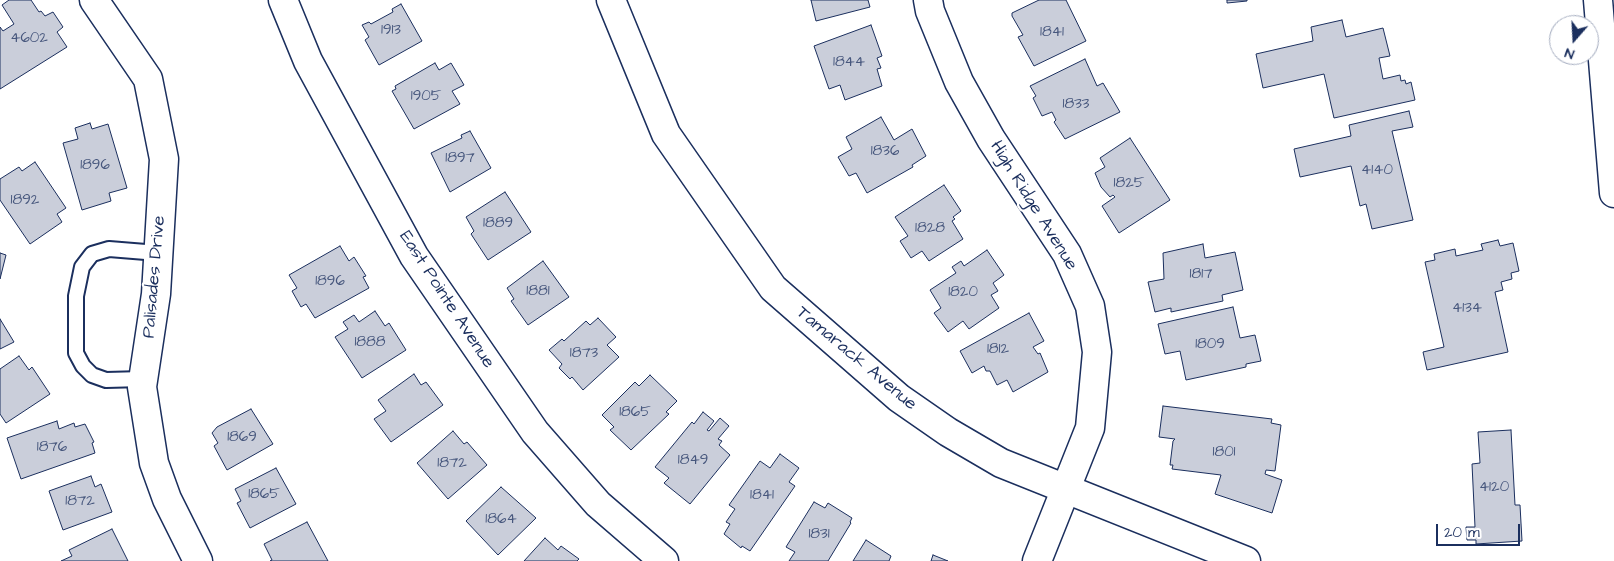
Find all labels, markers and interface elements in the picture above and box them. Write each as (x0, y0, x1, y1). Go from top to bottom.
north arrow (1549, 15, 1599, 65)
house number: 1913 (381, 22, 401, 40)
house number: 1841 (1040, 24, 1064, 42)
house number: 4602 (10, 30, 48, 48)
text: N (1562, 42, 1577, 64)
house number: 1844 (833, 54, 865, 72)
house number: 1905 (411, 88, 441, 106)
house number: 1833 (1063, 96, 1089, 114)
street label: High Ridge Avenue (984, 137, 1082, 275)
house number: 1836 (871, 143, 899, 161)
house number: 1897 (445, 150, 475, 168)
house number: 1896 (80, 157, 110, 175)
house number: 4140 (1361, 162, 1393, 180)
house number: 1825 (1114, 175, 1144, 193)
house number: 1892 (11, 192, 39, 210)
street label: Palisades Drive (139, 215, 171, 339)
house number: 1889 (483, 215, 513, 233)
house number: 1828 (915, 220, 945, 238)
street label: East Pointe Avenue (394, 227, 498, 373)
house number: 1817 (1190, 266, 1212, 284)
house number: 1896 (315, 273, 345, 291)
house number: 1881 (526, 283, 550, 301)
house number: 1820 (948, 284, 978, 302)
house number: 4134 (1452, 300, 1482, 318)
street label: Tamarack Avenue (791, 302, 921, 416)
house number: 1888 (354, 334, 386, 352)
house number: 1809 (1195, 336, 1225, 354)
house number: 1812 (987, 341, 1009, 359)
house number: 1873 (570, 345, 598, 363)
house number: 1865 (619, 404, 651, 422)
house number: 1869 (227, 429, 257, 447)
house number: 1876 (37, 439, 67, 457)
house number: 1801 (1212, 444, 1236, 462)
house number: 1849 (678, 452, 708, 470)
house number: 1872 (437, 455, 467, 473)
house number: 4120 (1479, 479, 1509, 497)
house number: 1865 (248, 486, 280, 504)
house number: 1841 (750, 487, 774, 505)
house number: 1872 (65, 493, 95, 511)
house number: 1864 (485, 511, 517, 529)
scale bar (1439, 514, 1523, 546)
text: 20 m (1444, 522, 1480, 543)
house number: 1831 (808, 526, 830, 544)

